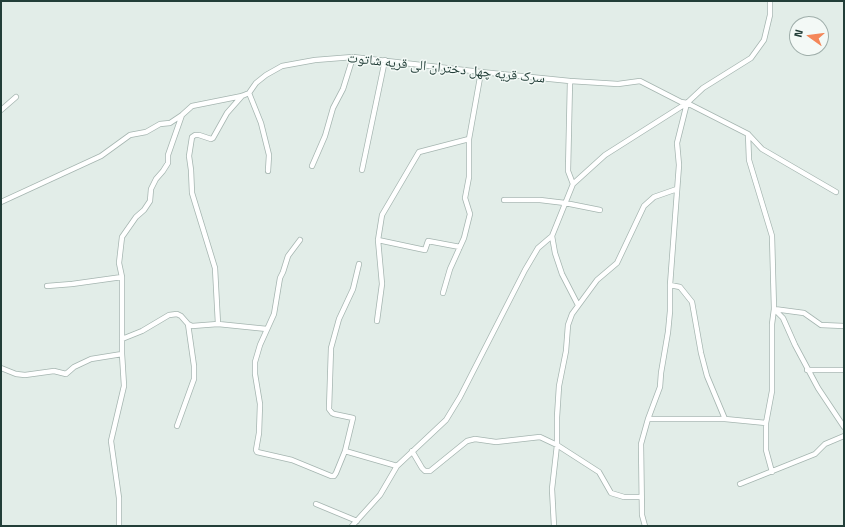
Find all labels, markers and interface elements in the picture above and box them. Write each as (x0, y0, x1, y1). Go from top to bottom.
north arrow (789, 16, 829, 56)
text: N (790, 28, 807, 39)
street label: سرک قریه چهل دختران الی قریه شاتوت (346, 50, 546, 88)

